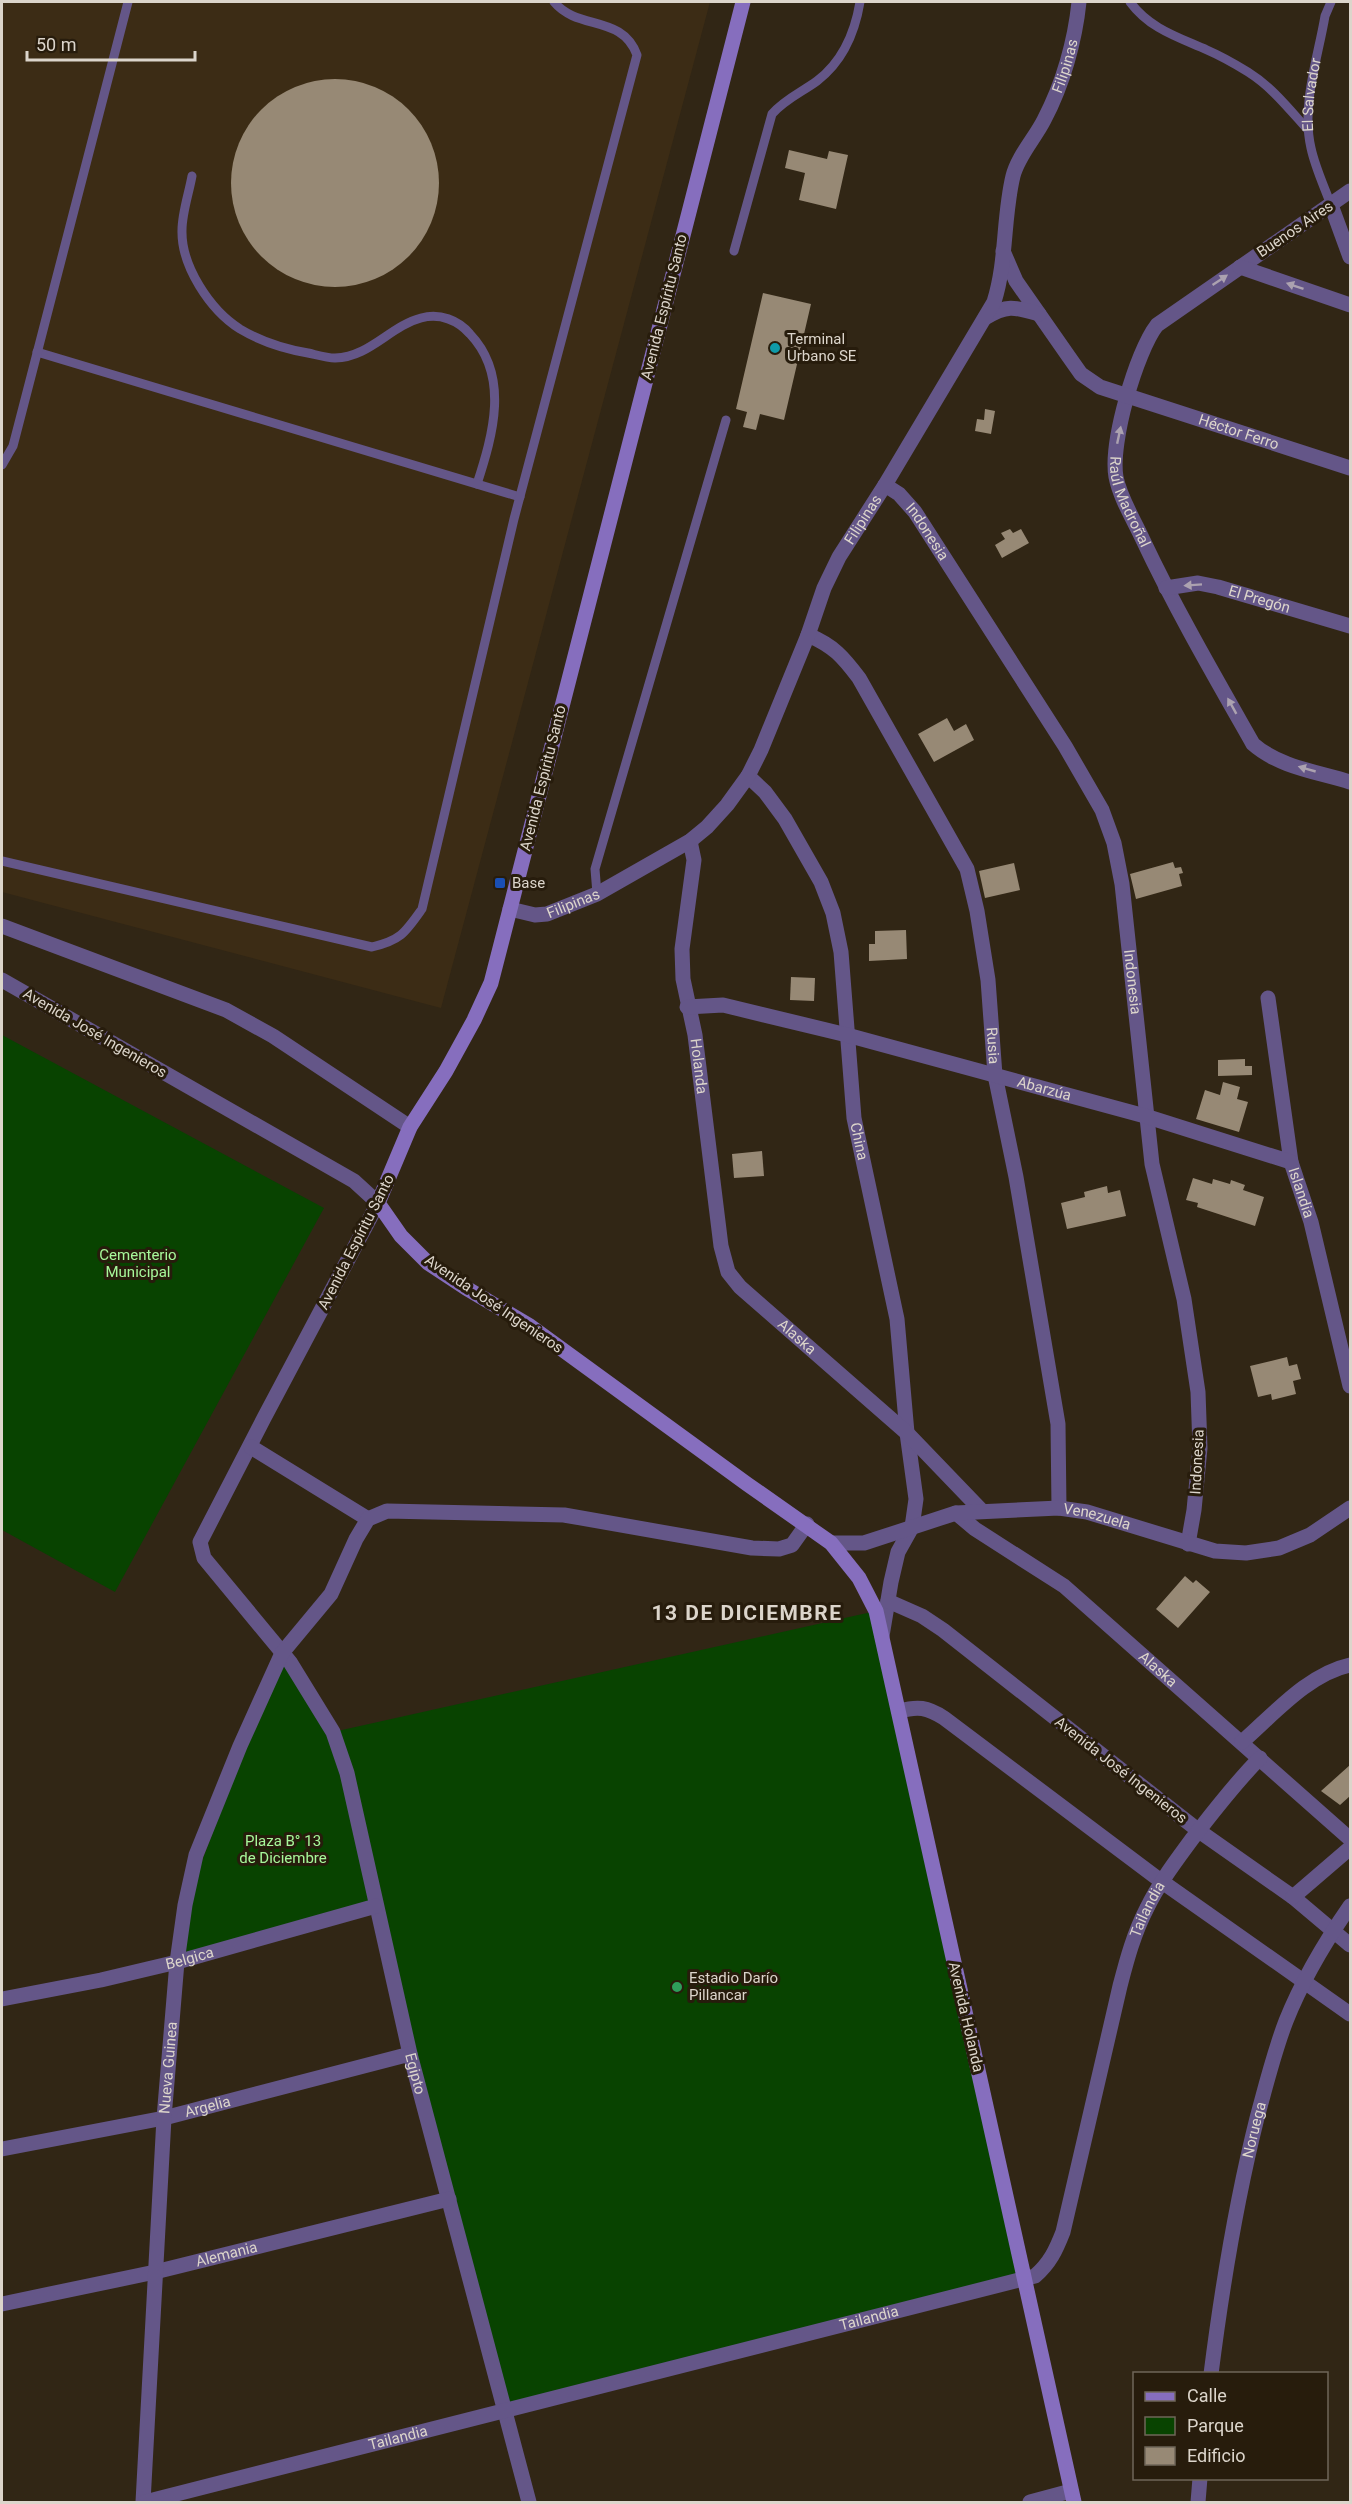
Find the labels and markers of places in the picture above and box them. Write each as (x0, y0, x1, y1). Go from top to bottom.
place label: Terminal Urbano SE (787, 330, 857, 365)
marker: Terminal Urbano SE (768, 341, 782, 355)
place label: Base (512, 874, 545, 892)
marker: Base (493, 876, 507, 890)
place label: Estadio Darío Pillancar (689, 1969, 778, 2004)
marker: Estadio Darío Pillancar (670, 1980, 684, 1994)

